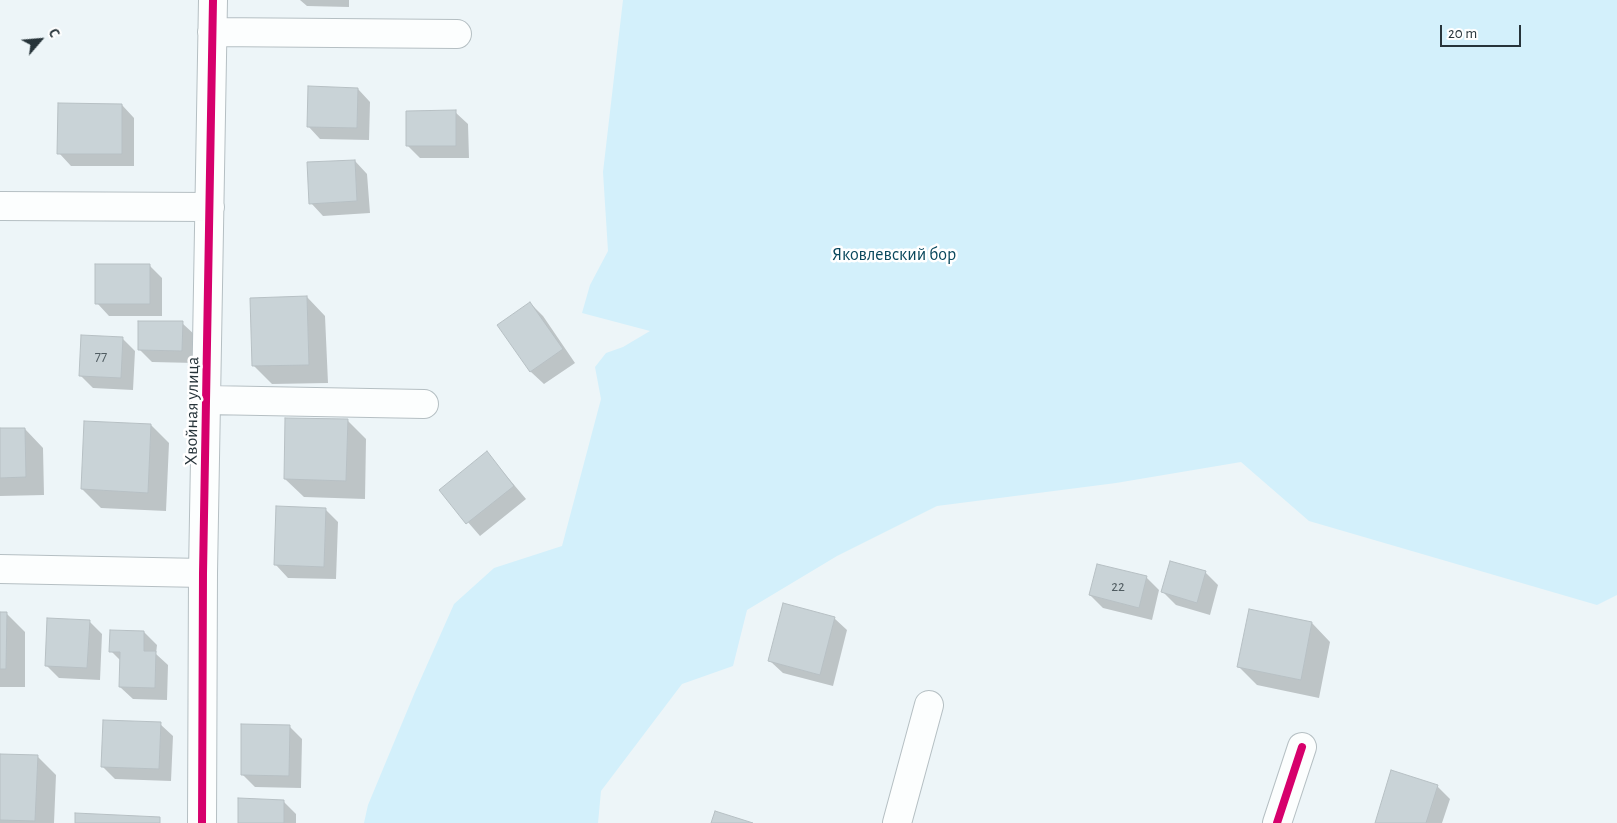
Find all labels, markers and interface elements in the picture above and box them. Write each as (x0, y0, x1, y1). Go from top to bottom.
north arrow (15, 15, 65, 65)
scale bar (1442, 15, 1523, 47)
text: 20 m (1448, 26, 1477, 41)
text: С (45, 27, 61, 40)
park label: Яковлевский бор (832, 244, 956, 266)
house number: 77 (95, 347, 107, 365)
street label: Хвойная улица (180, 356, 204, 466)
house number: 22 (1111, 577, 1125, 595)

